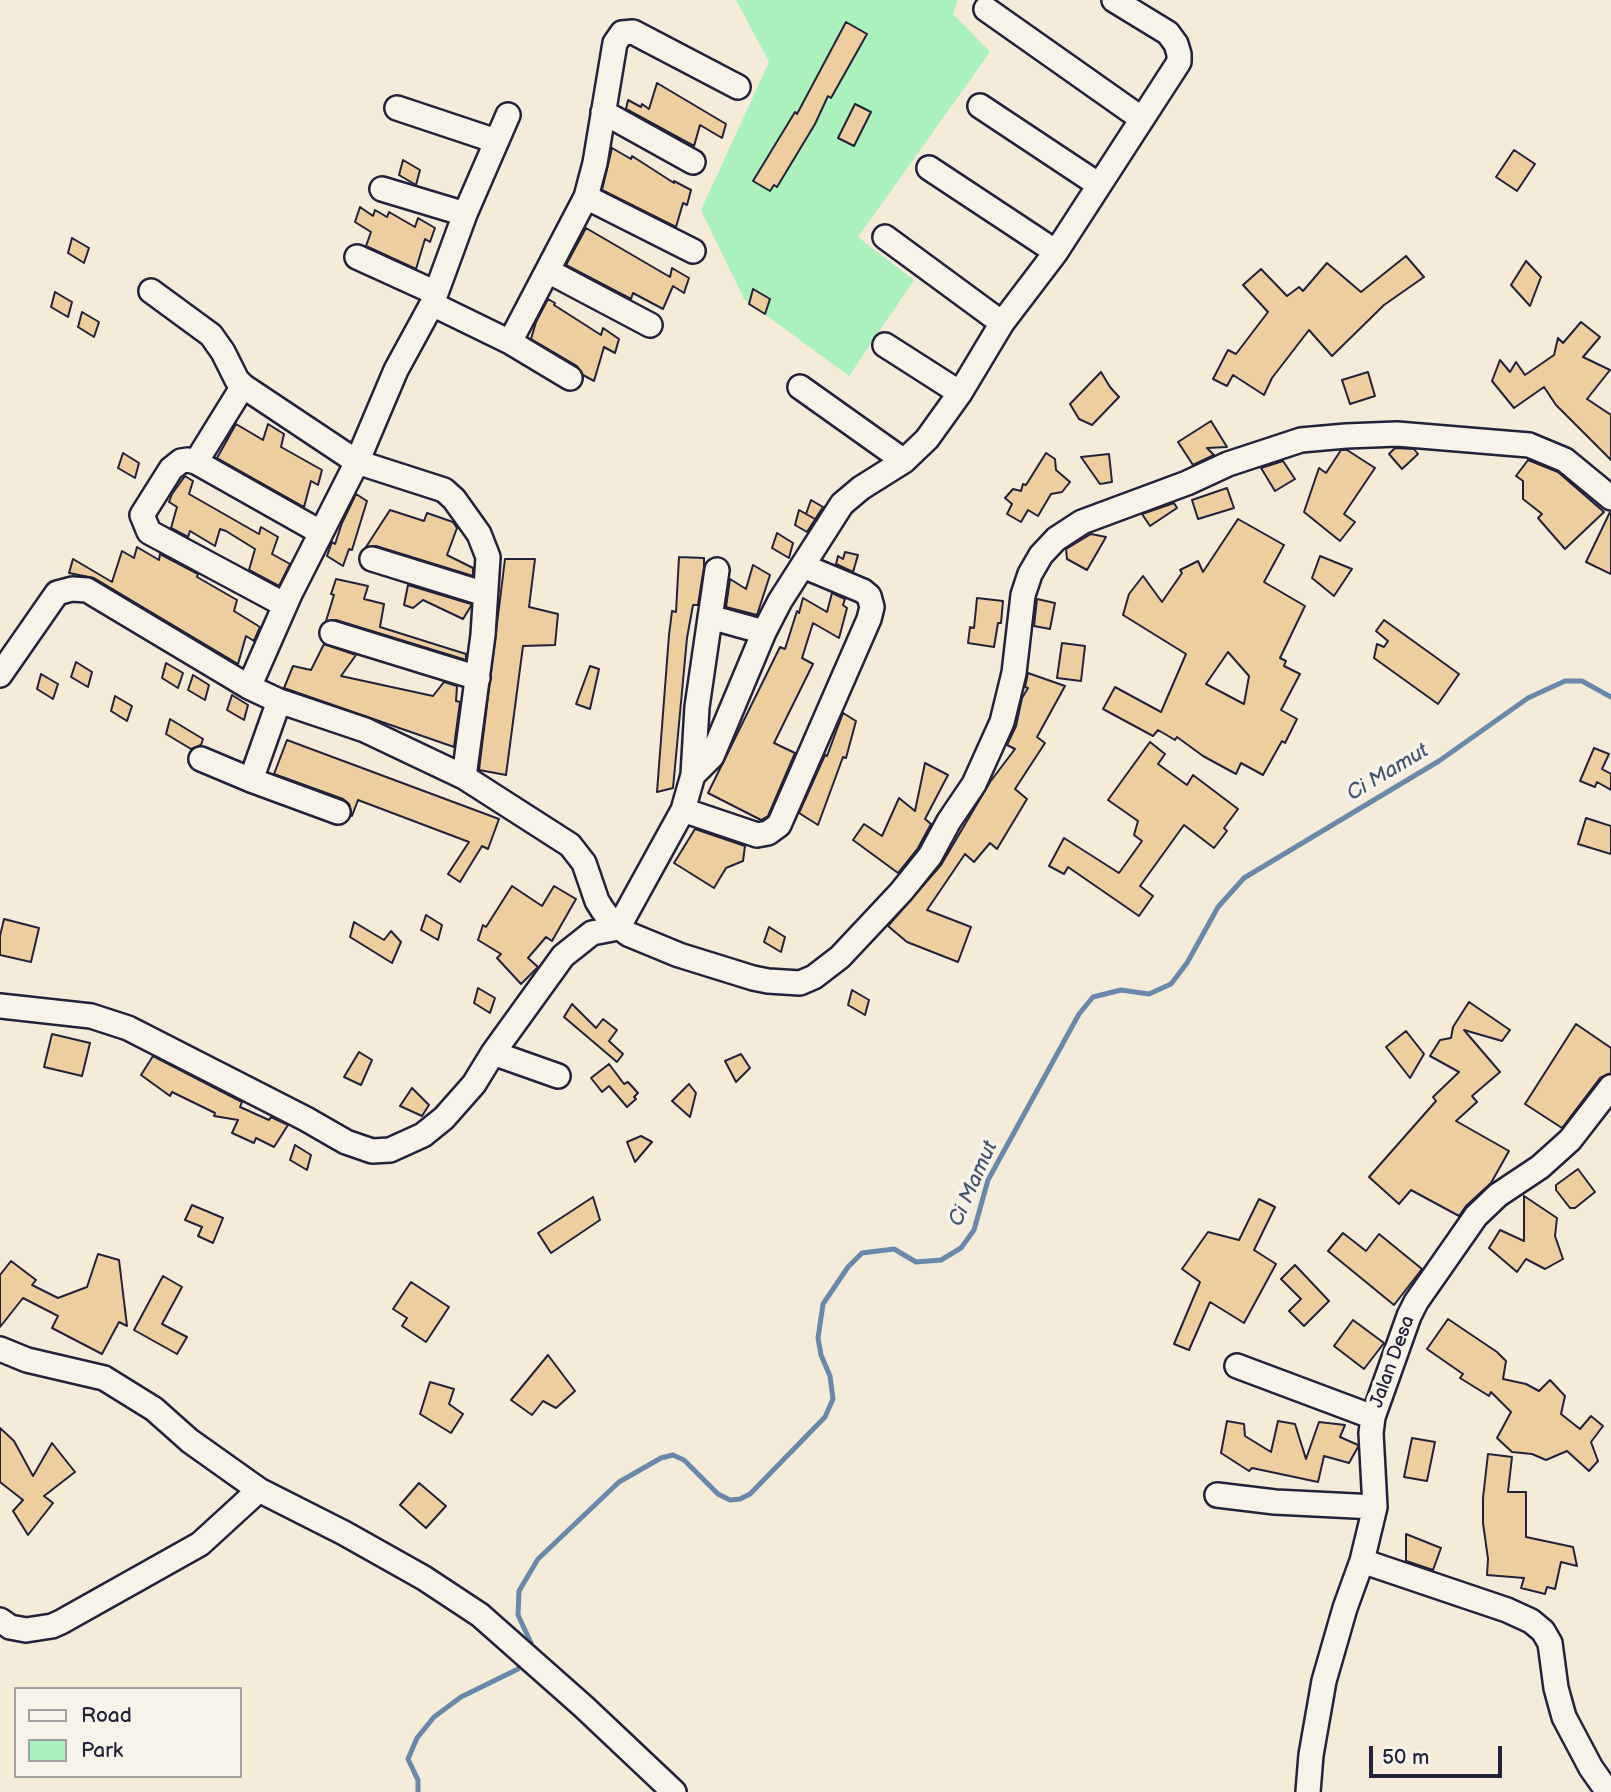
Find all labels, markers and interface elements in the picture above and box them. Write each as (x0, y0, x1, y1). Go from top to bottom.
water label: Ci Mamut (1343, 739, 1433, 807)
water label: Ci Mamut (944, 1137, 1004, 1231)
street label: Jalan Desa (1366, 1313, 1420, 1411)
legend (14, 1687, 242, 1778)
text: Road (81, 1703, 132, 1728)
scale bar (1373, 1732, 1506, 1776)
text: Park (81, 1738, 123, 1763)
text: 50 m (1382, 1745, 1429, 1770)

